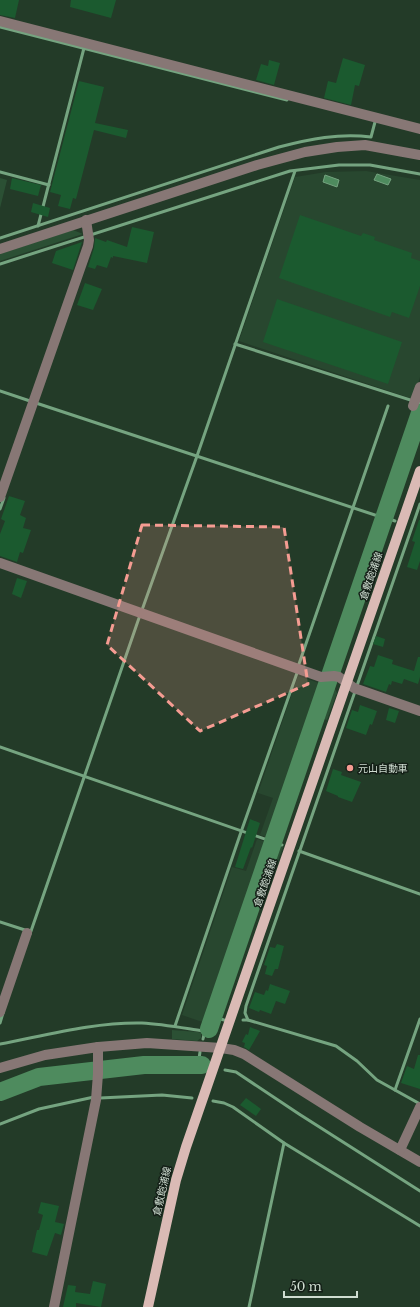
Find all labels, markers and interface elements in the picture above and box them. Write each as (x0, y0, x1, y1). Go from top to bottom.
street label: 倉敷飽浦線 (357, 550, 385, 602)
place label: 元山自動車 (358, 762, 408, 775)
marker: 元山自動車 (345, 763, 355, 773)
street label: 倉敷飽浦線 (251, 857, 279, 909)
street label: 倉敷飽浦線 (150, 1165, 174, 1217)
scale bar (284, 1273, 357, 1299)
text: 50 m (290, 1279, 322, 1294)

